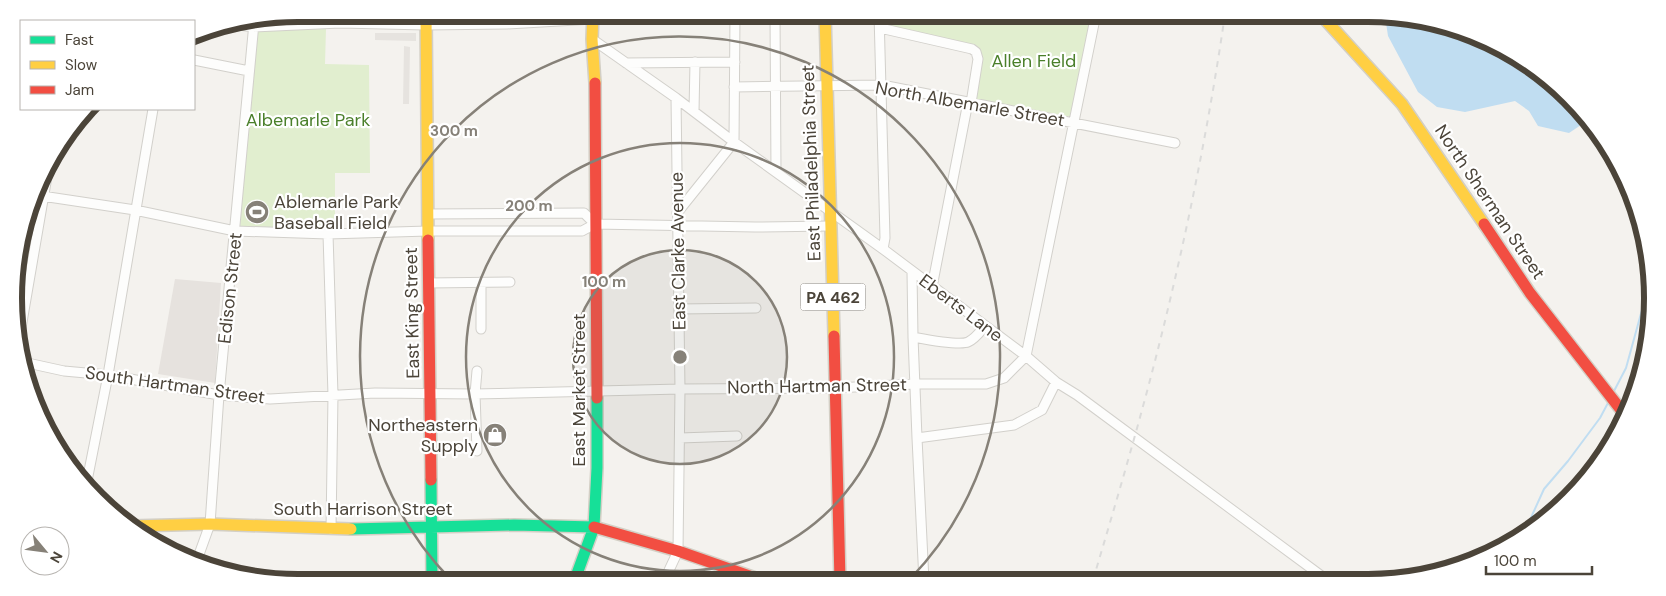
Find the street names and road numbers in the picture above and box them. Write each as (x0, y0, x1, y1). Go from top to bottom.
street label: East Philadelphia Street (796, 64, 826, 262)
street label: North Albemarle Street (873, 76, 1067, 132)
street label: North Sherman Street (1429, 120, 1551, 284)
street label: East Clarke Avenue (665, 172, 691, 330)
street label: Edison Street (212, 231, 248, 345)
street label: East King Street (399, 247, 425, 379)
street label: Eberts Lane (914, 269, 1008, 347)
road number: PA 462 (800, 284, 866, 310)
street label: East Market Street (567, 313, 591, 467)
street label: South Hartman Street (84, 360, 266, 410)
street label: North Hartman Street (727, 372, 907, 400)
street label: South Harrison Street (273, 497, 453, 521)

